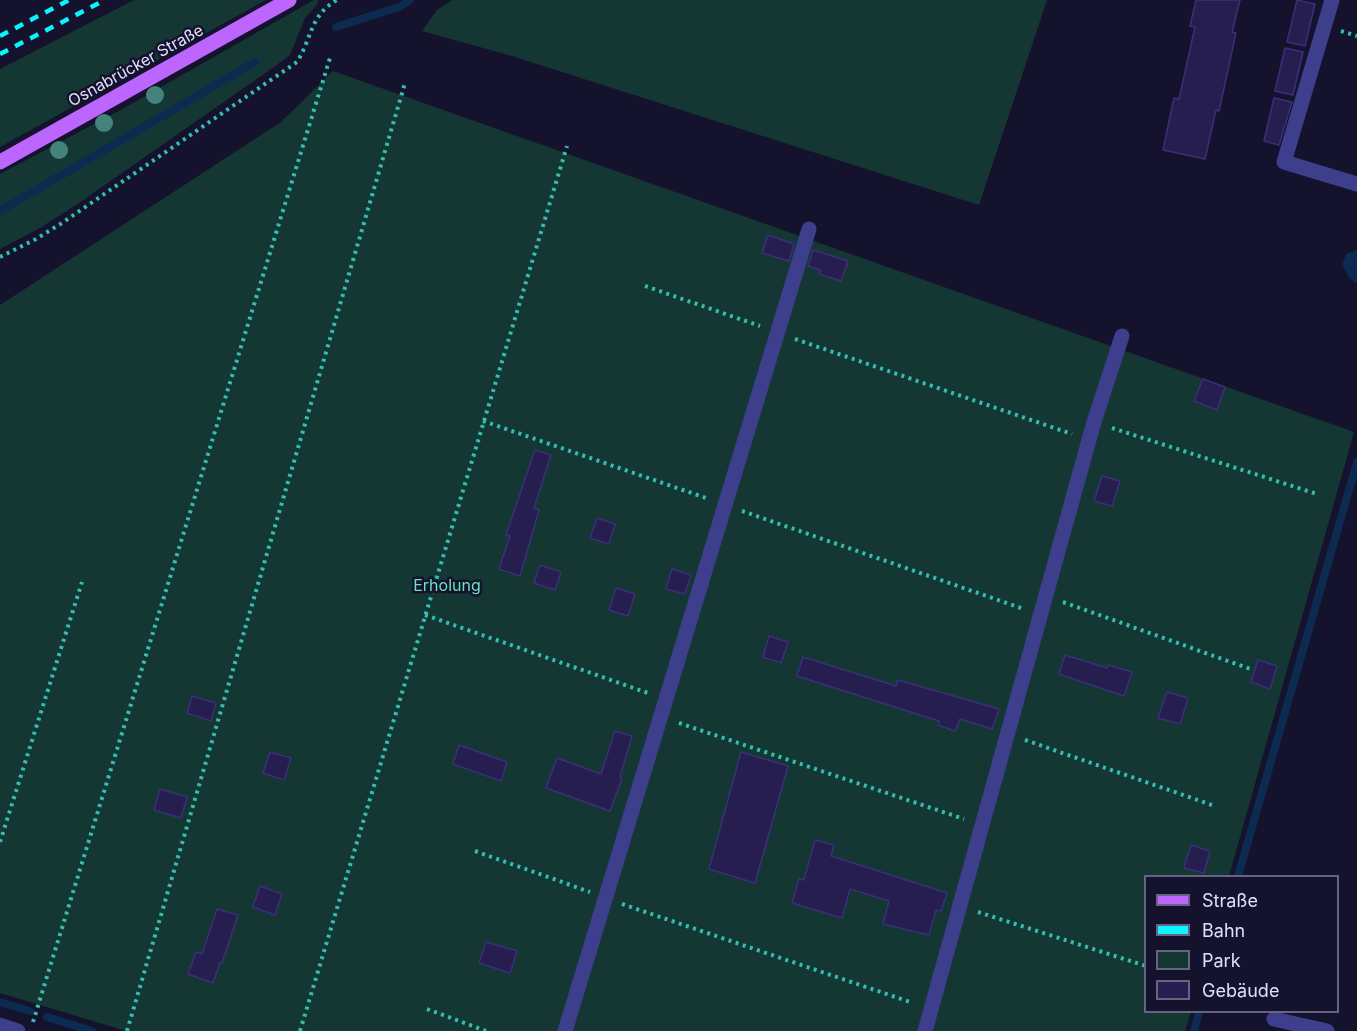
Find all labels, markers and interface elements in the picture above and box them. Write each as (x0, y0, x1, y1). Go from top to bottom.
street label: Osnabrücker Straße (65, 21, 207, 111)
park label: Erholung (413, 576, 481, 596)
legend (1144, 875, 1339, 1013)
text: Straße (1202, 890, 1258, 911)
text: Bahn (1202, 920, 1245, 941)
text: Park (1202, 950, 1241, 971)
text: Gebäude (1202, 980, 1279, 1001)

